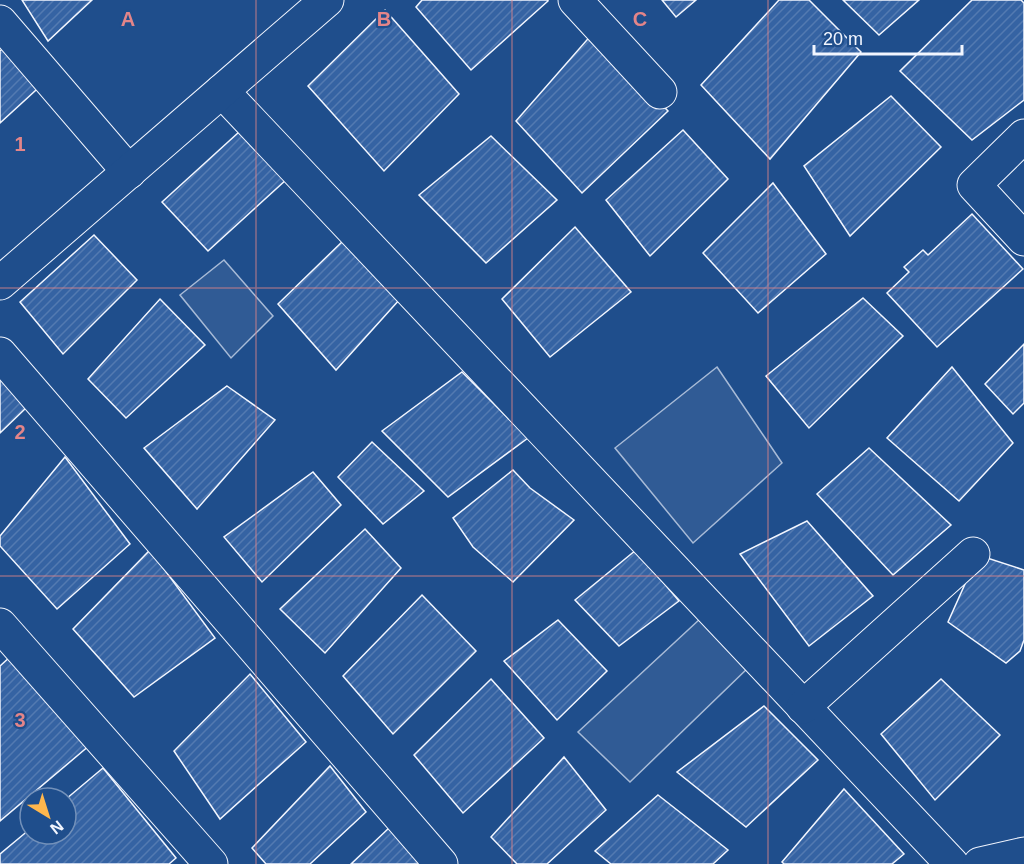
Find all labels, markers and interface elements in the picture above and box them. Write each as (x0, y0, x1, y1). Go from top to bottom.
text: A (121, 8, 135, 30)
text: B (377, 8, 391, 30)
text: C (633, 8, 647, 30)
scale bar (814, 18, 962, 56)
text: 20 m (823, 29, 863, 49)
text: 1 (14, 133, 26, 155)
text: 2 (14, 421, 26, 443)
text: 3 (14, 709, 26, 731)
north arrow (18, 786, 78, 846)
text: N (47, 817, 67, 838)

